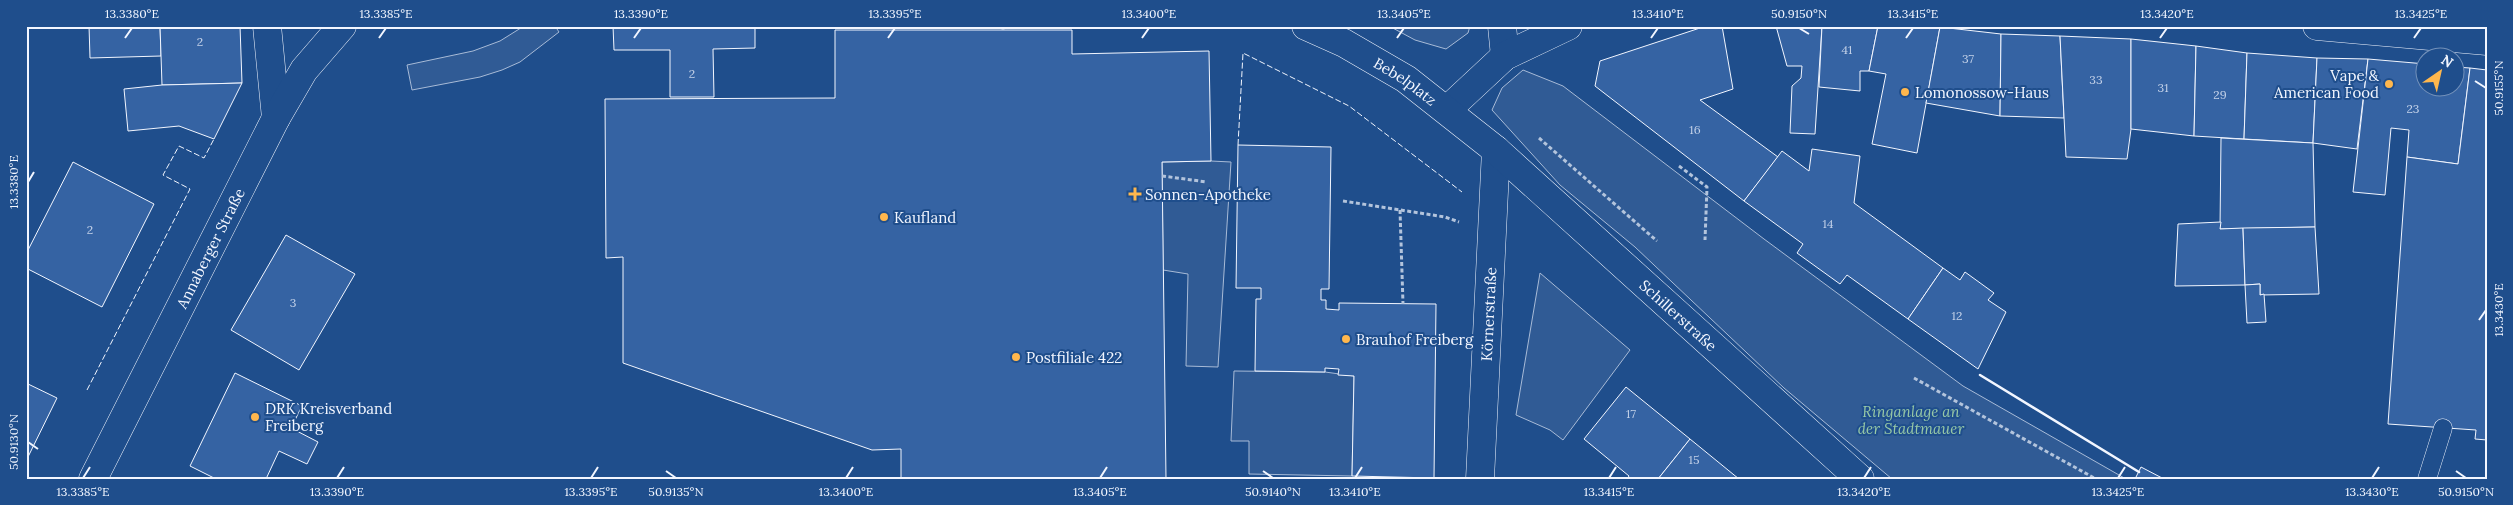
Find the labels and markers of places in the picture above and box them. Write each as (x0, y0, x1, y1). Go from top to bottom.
place label: Vape & American Food (2273, 66, 2380, 102)
marker: Vape & American Food (2383, 78, 2395, 90)
place label: Lomonossow-Haus (1915, 83, 2049, 102)
marker: Lomonossow-Haus (1899, 86, 1911, 98)
place label: Sonnen-Apotheke (1145, 185, 1271, 204)
marker: Sonnen-Apotheke (1129, 188, 1141, 200)
place label: Kaufland (894, 208, 956, 227)
marker: Kaufland (878, 211, 890, 223)
place label: Brauhof Freiberg (1356, 330, 1474, 349)
marker: Brauhof Freiberg (1340, 333, 1352, 345)
place label: Postfiliale 422 (1026, 348, 1122, 367)
marker: Postfiliale 422 (1010, 351, 1022, 363)
place label: DRK Kreisverband Freiberg (265, 399, 392, 435)
marker: DRK Kreisverband Freiberg (249, 411, 261, 423)

